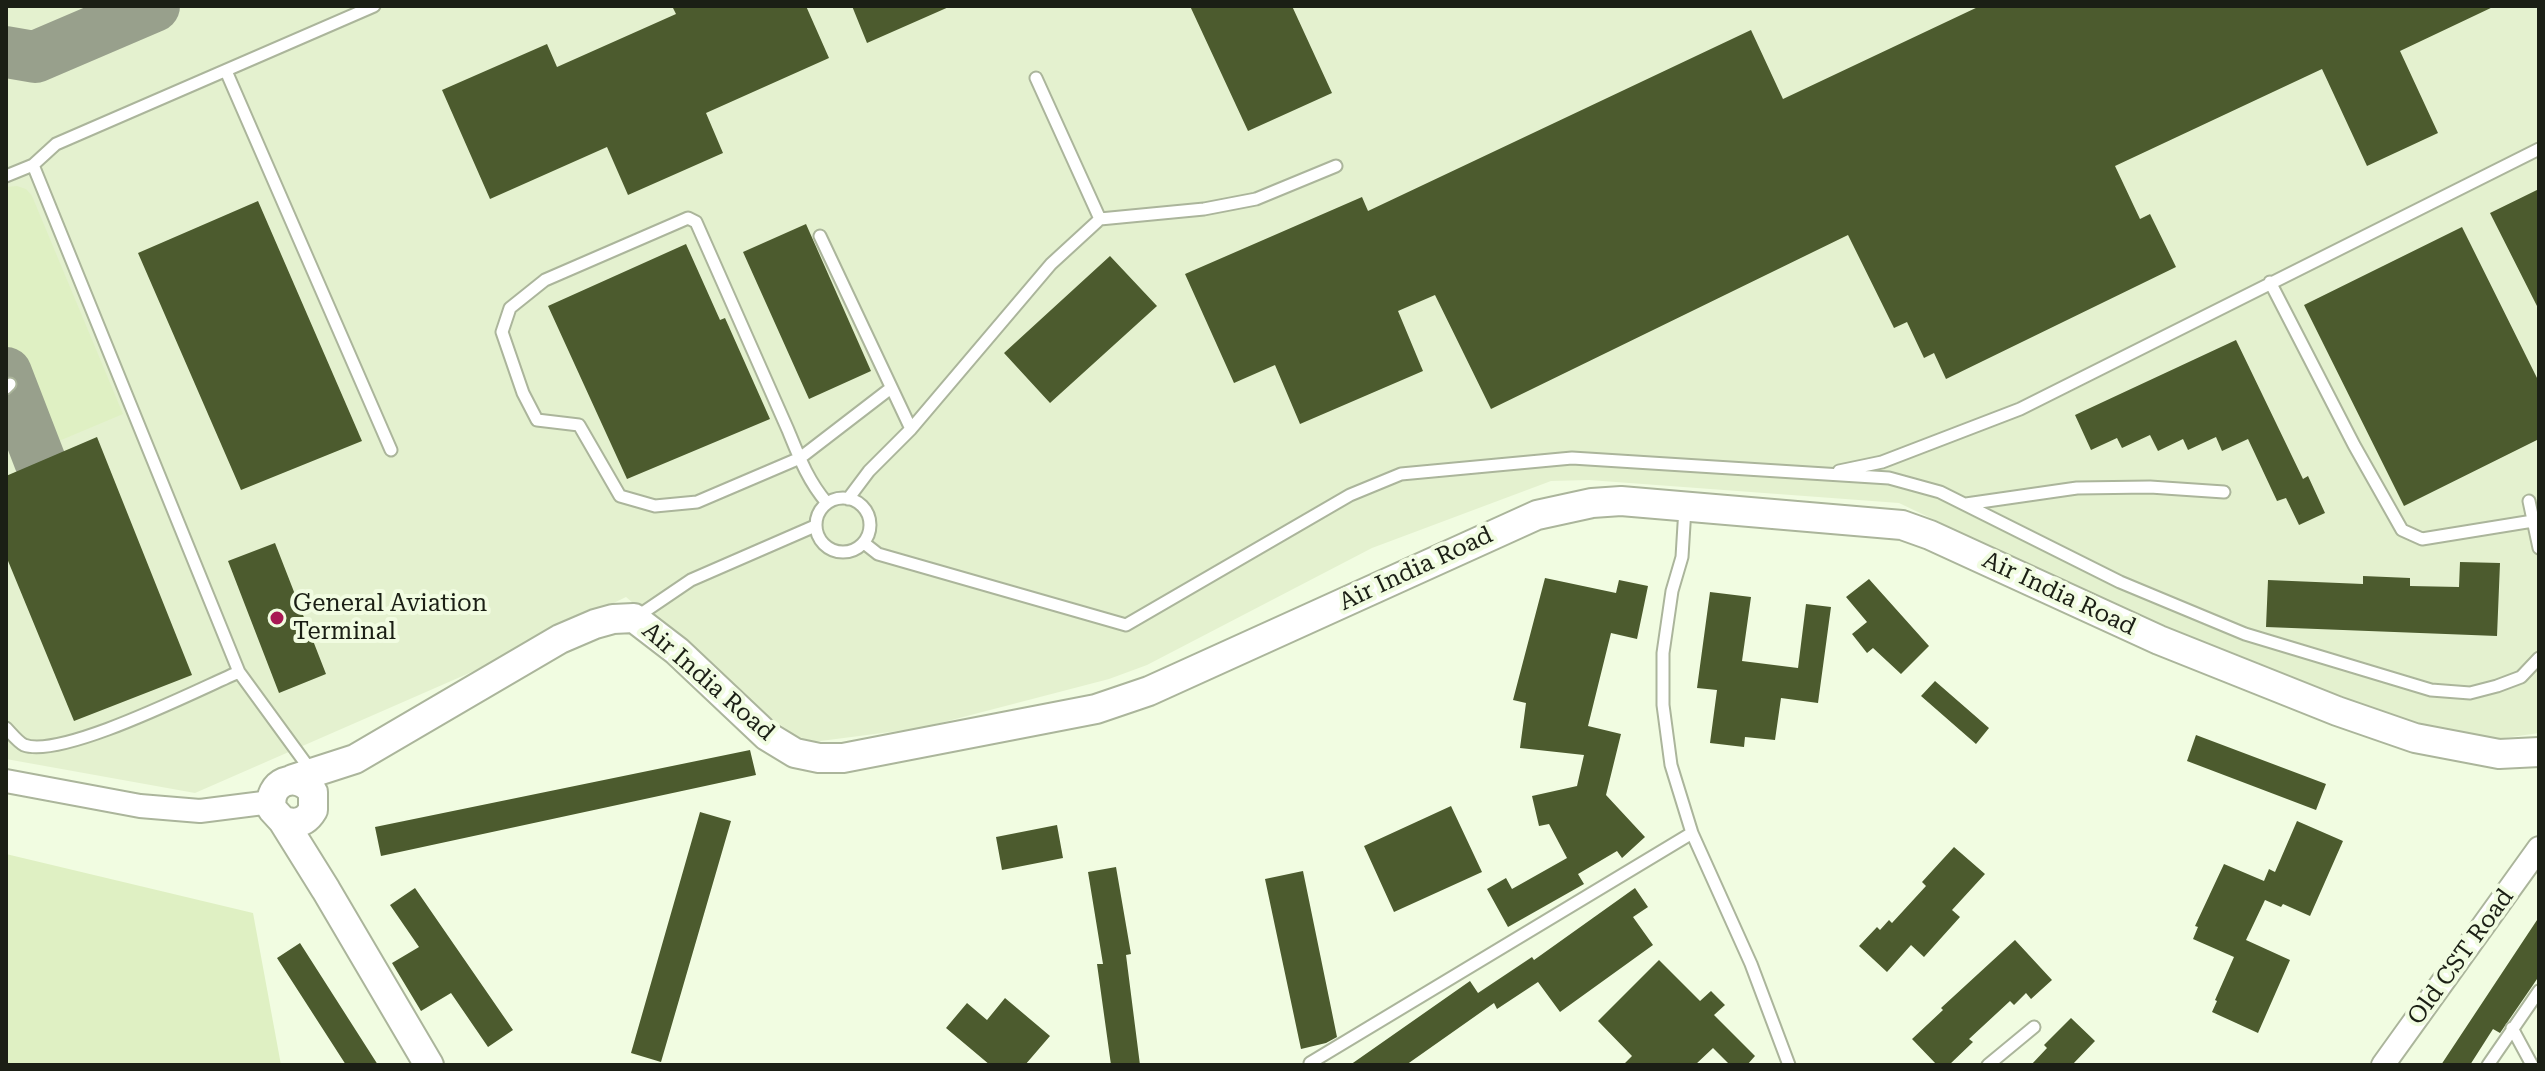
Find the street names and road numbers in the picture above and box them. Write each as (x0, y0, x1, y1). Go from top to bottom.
street label: Air India Road (1335, 521, 1497, 617)
street label: Air India Road (1978, 546, 2140, 642)
street label: Air India Road (636, 617, 780, 747)
street label: Old CST Road (2402, 883, 2520, 1031)

